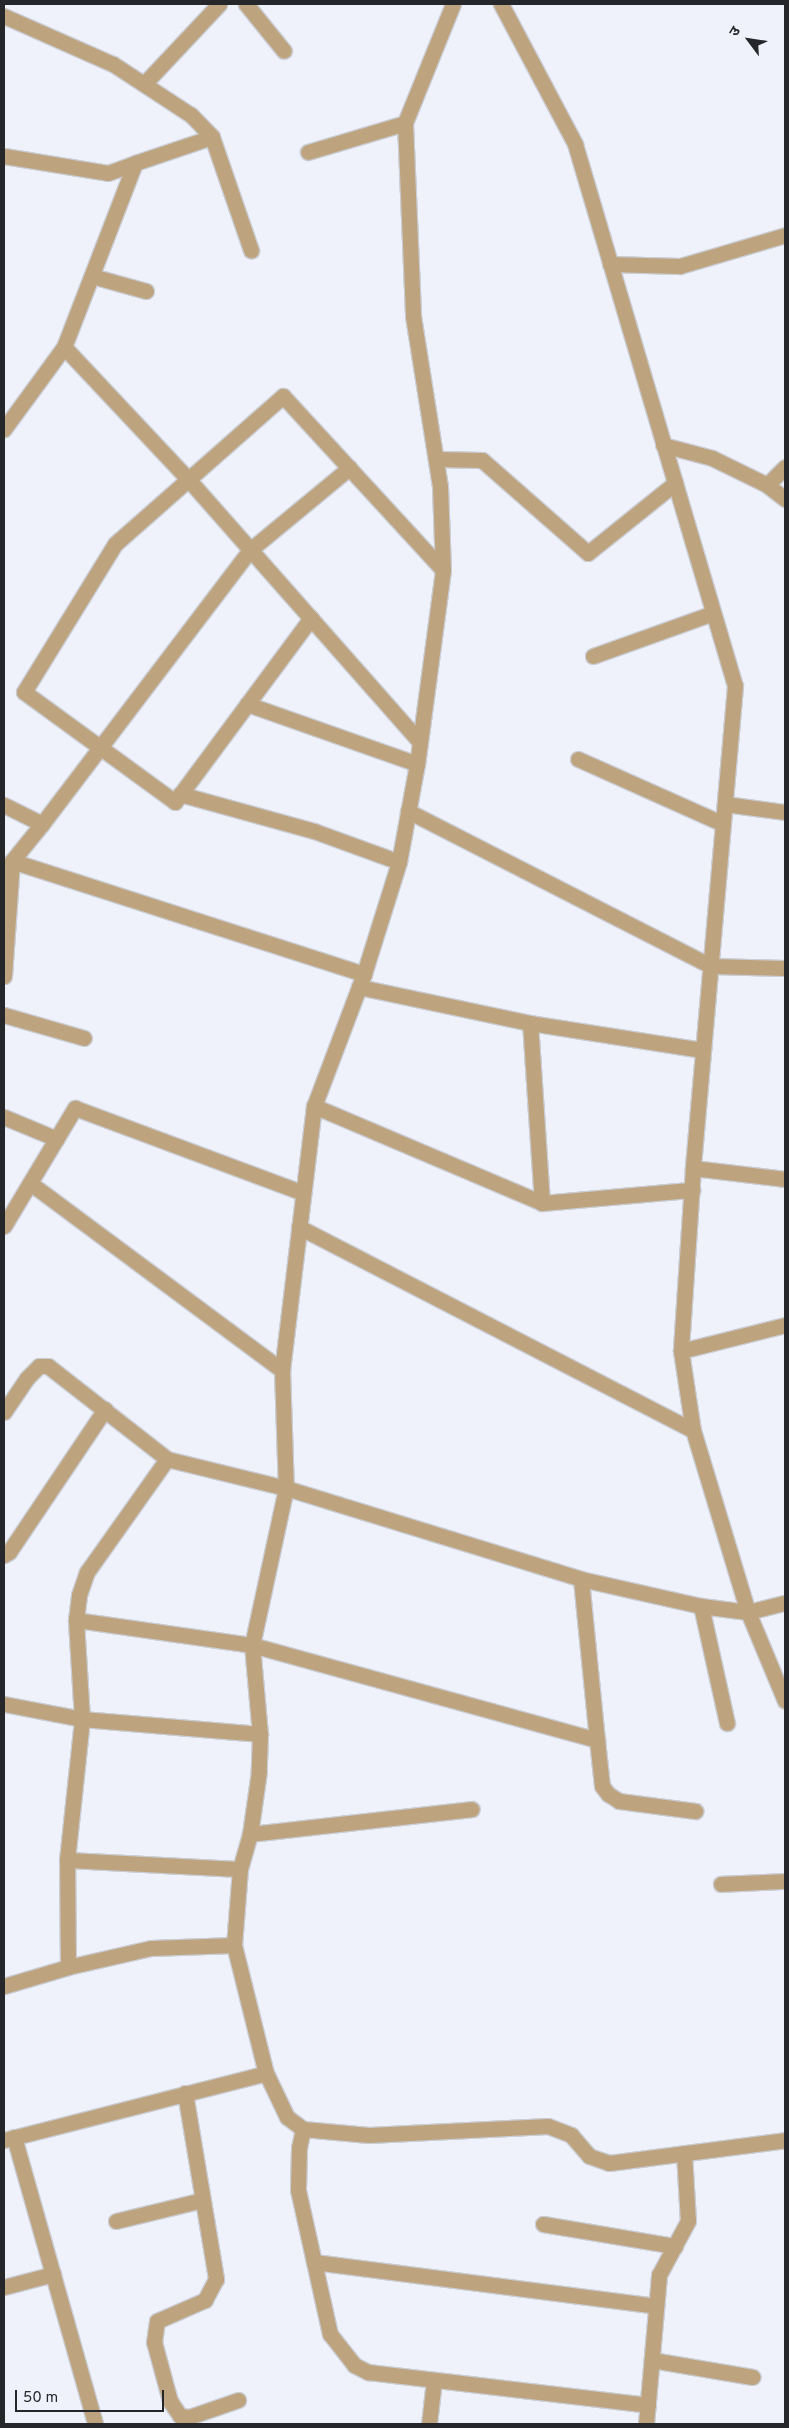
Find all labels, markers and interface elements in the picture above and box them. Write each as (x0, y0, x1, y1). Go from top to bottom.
north arrow (724, 15, 774, 65)
text: उ (726, 24, 745, 40)
scale bar (18, 2380, 166, 2412)
text: 50 m (23, 2389, 58, 2408)

